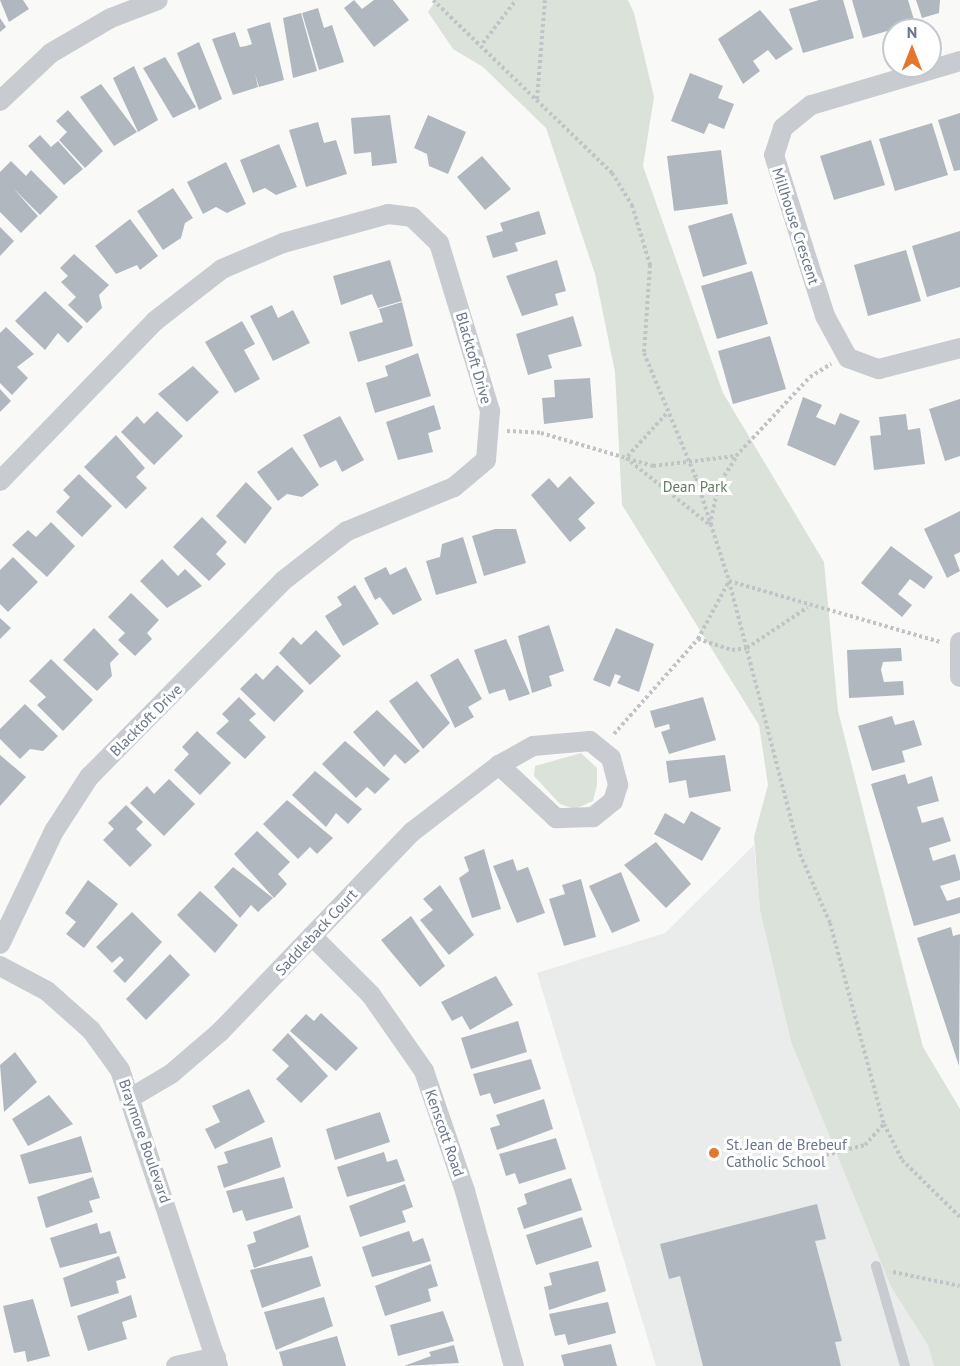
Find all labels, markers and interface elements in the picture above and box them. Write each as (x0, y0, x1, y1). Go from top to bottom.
north arrow (882, 18, 942, 78)
text: N (907, 22, 917, 42)
street label: Millhouse Crescent (769, 165, 823, 287)
street label: Blacktoft Drive (452, 310, 496, 406)
park label: Dean Park (663, 478, 727, 496)
street label: Blacktoft Drive (106, 680, 186, 760)
street label: Saddleback Court (271, 885, 361, 979)
street label: Braymore Boulevard (115, 1077, 175, 1205)
street label: Kenscott Road (422, 1087, 468, 1179)
place label: St. Jean de Brebeuf Catholic School (726, 1135, 848, 1170)
marker: St. Jean de Brebeuf Catholic School (707, 1146, 721, 1160)

